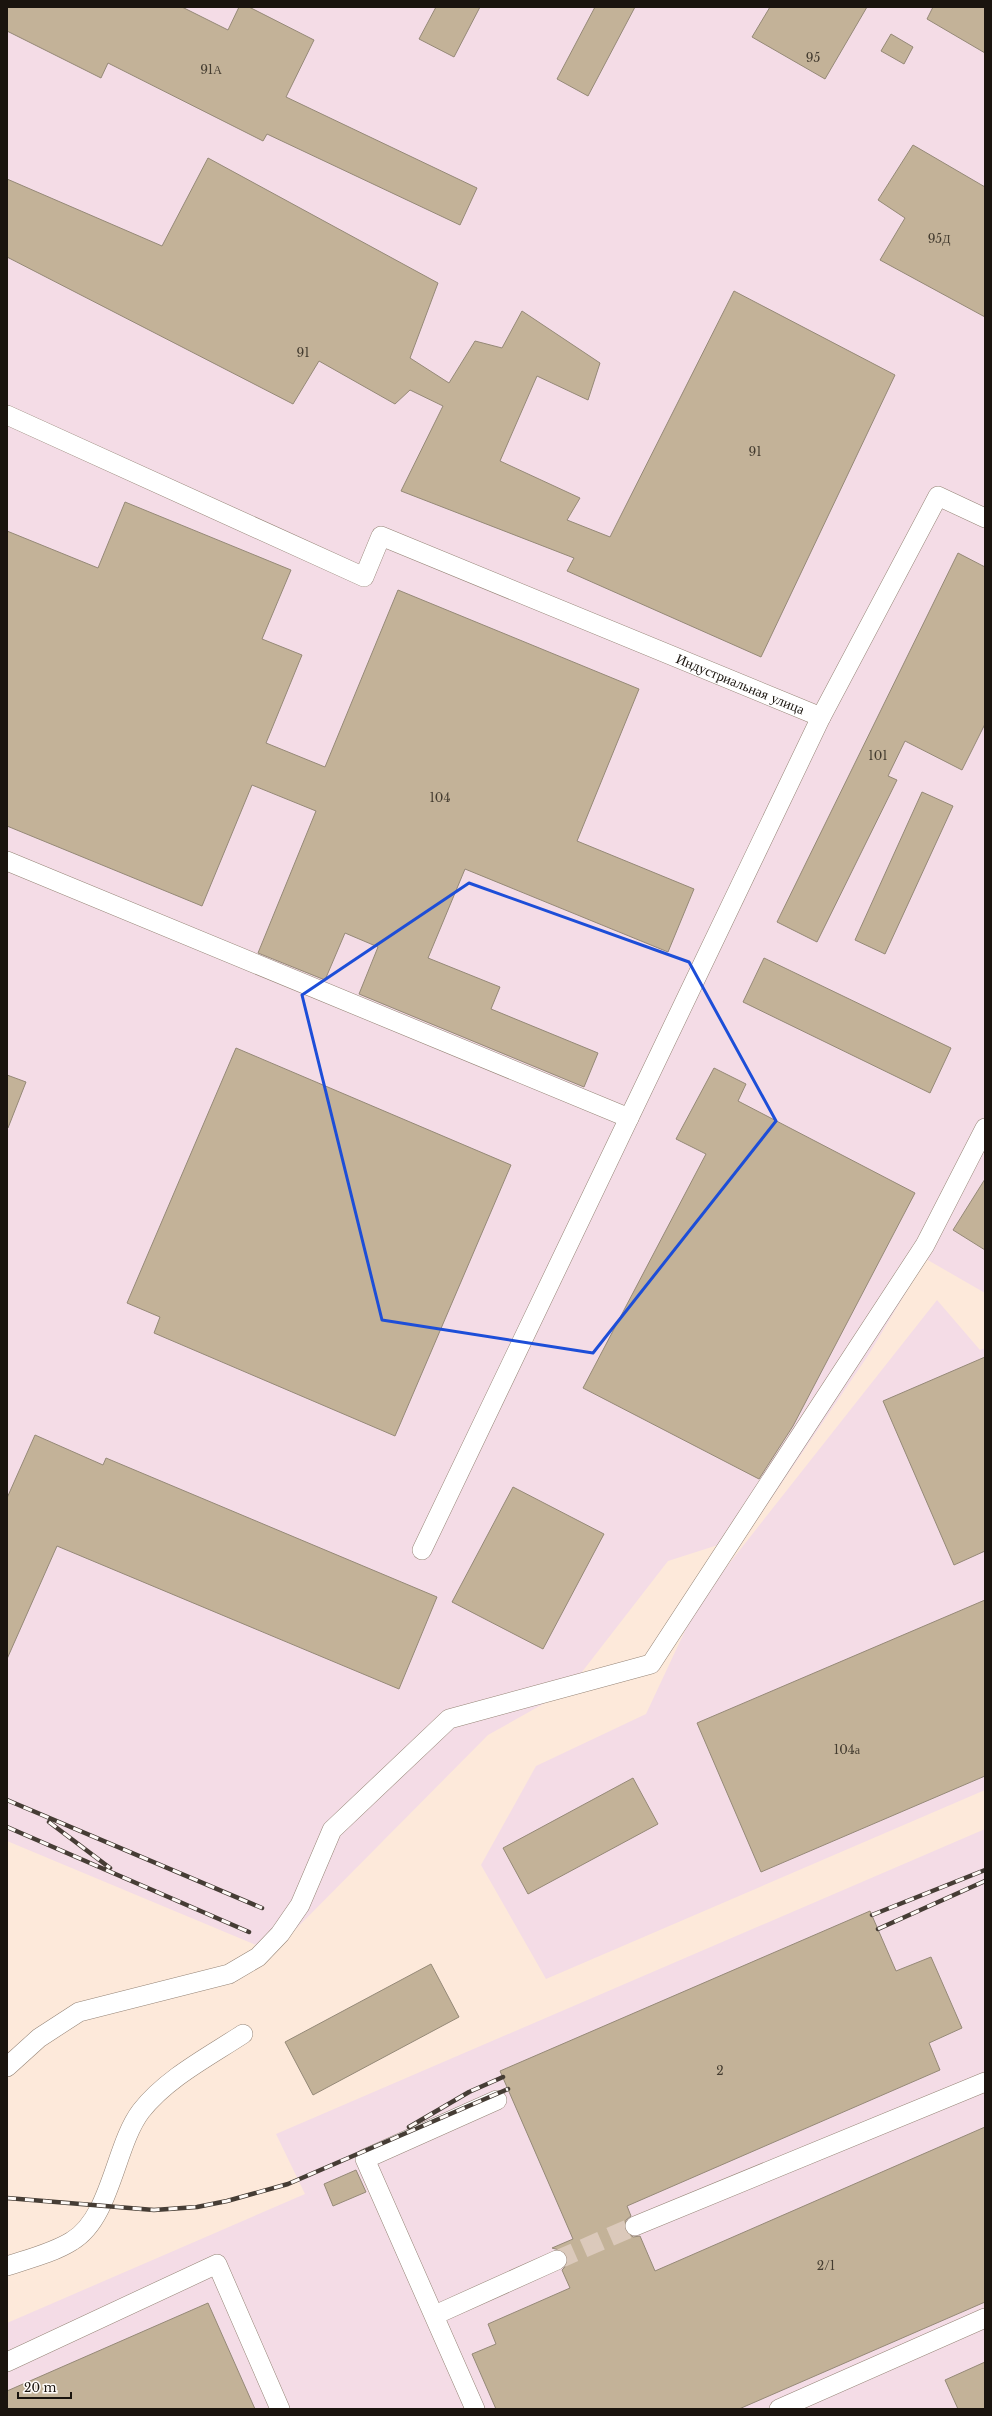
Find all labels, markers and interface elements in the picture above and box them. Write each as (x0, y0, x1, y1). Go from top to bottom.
house number: 95 (806, 50, 820, 65)
house number: 91А (200, 62, 222, 77)
house number: 95Д (928, 231, 950, 246)
house number: 91 (296, 345, 310, 360)
house number: 91 (748, 444, 762, 459)
street label: Индустриальная улица (673, 649, 808, 719)
house number: 101 (868, 748, 888, 763)
house number: 104 (430, 790, 450, 805)
house number: 104а (834, 1742, 861, 1757)
house number: 2 (716, 2063, 724, 2078)
house number: 2/1 (817, 2258, 835, 2273)
scale bar (18, 2374, 71, 2400)
text: 20 m (24, 2380, 56, 2395)

